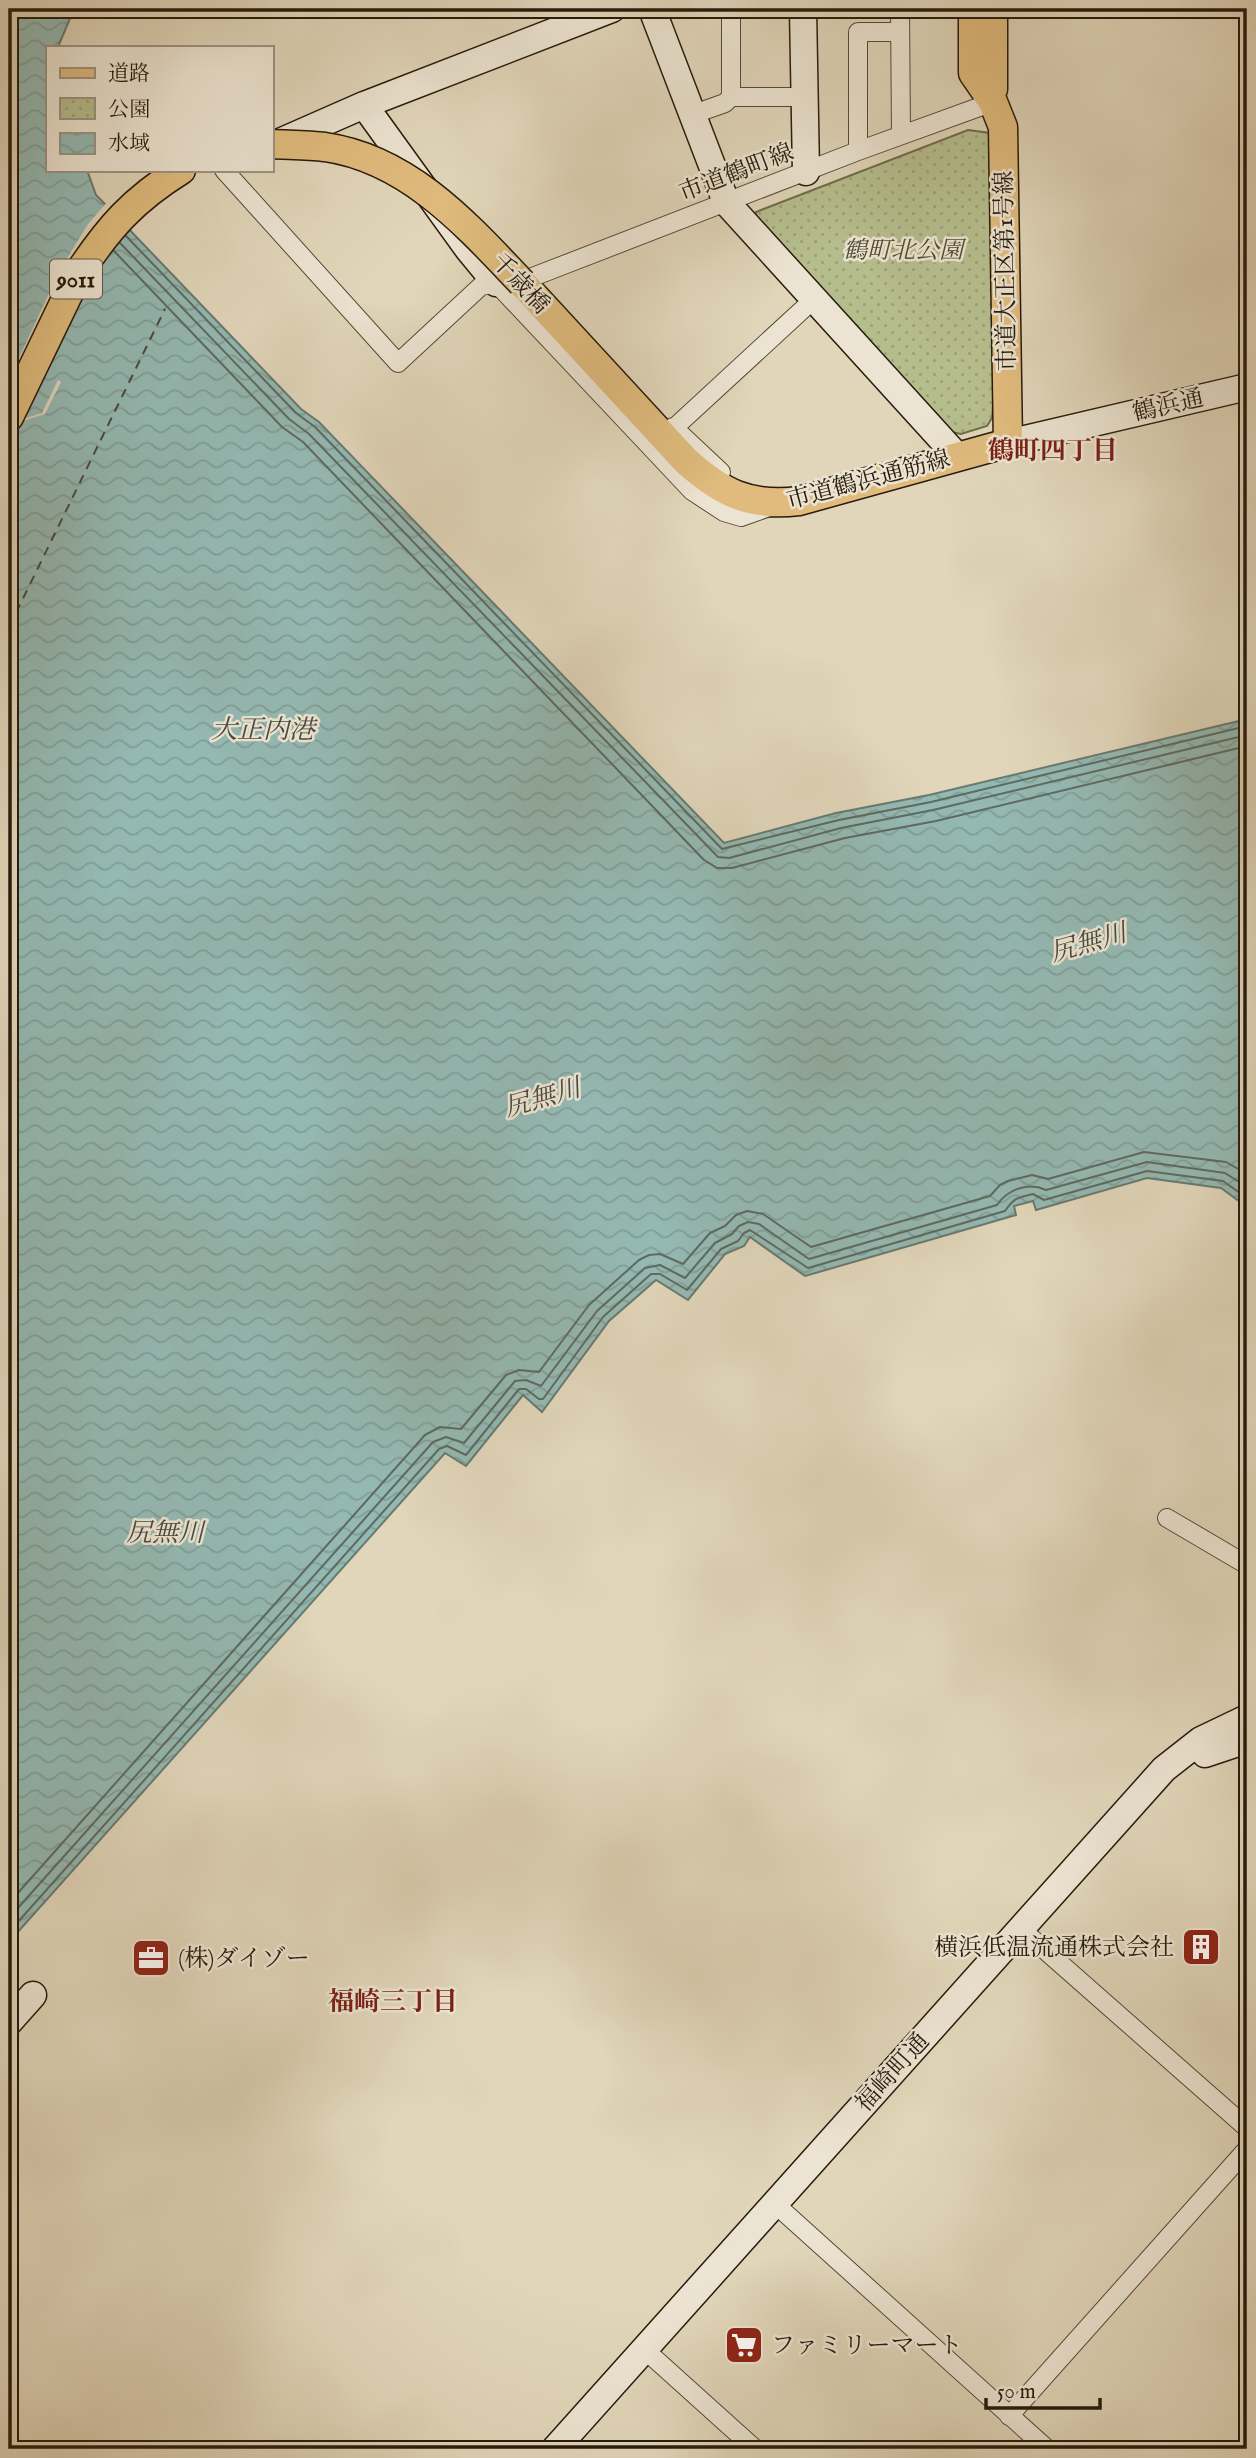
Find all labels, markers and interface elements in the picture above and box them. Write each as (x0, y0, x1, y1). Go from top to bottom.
legend (46, 46, 273, 172)
text: 道路 (108, 61, 150, 88)
text: 公園 (108, 97, 150, 124)
text: 水域 (108, 131, 150, 158)
street label: 市道鶴町線 (675, 137, 798, 209)
street label: 市道大正区第1号線 (989, 170, 1024, 372)
park label: 鶴町北公園 (843, 236, 967, 267)
street label: 千歳橋 (484, 247, 556, 321)
road number: 9011 (50, 260, 102, 298)
street label: 鶴浜通 (1130, 383, 1207, 430)
district label: 鶴町四丁目 (988, 435, 1118, 468)
street label: 市道鶴浜通筋線 (783, 444, 954, 517)
water label: 大正内港 (211, 714, 318, 747)
water label: 尻無川 (1046, 916, 1133, 970)
water label: 尻無川 (500, 1071, 587, 1125)
water label: 尻無川 (126, 1517, 207, 1550)
building icon: 横浜低温流通株式会社 (1180, 1926, 1222, 1968)
place label: 横浜低温流通株式会社 (934, 1933, 1174, 1964)
office icon: (株)ダイゾー (130, 1937, 172, 1979)
place label: (株)ダイゾー (178, 1944, 310, 1975)
district label: 福崎三丁目 (328, 1986, 458, 2019)
street label: 福崎町通 (849, 2027, 937, 2119)
supermarket icon: ファミリーマート (723, 2324, 765, 2366)
place label: ファミリーマート (771, 2331, 963, 2362)
scale bar (986, 2367, 1100, 2411)
text: 50 m (997, 2379, 1036, 2406)

